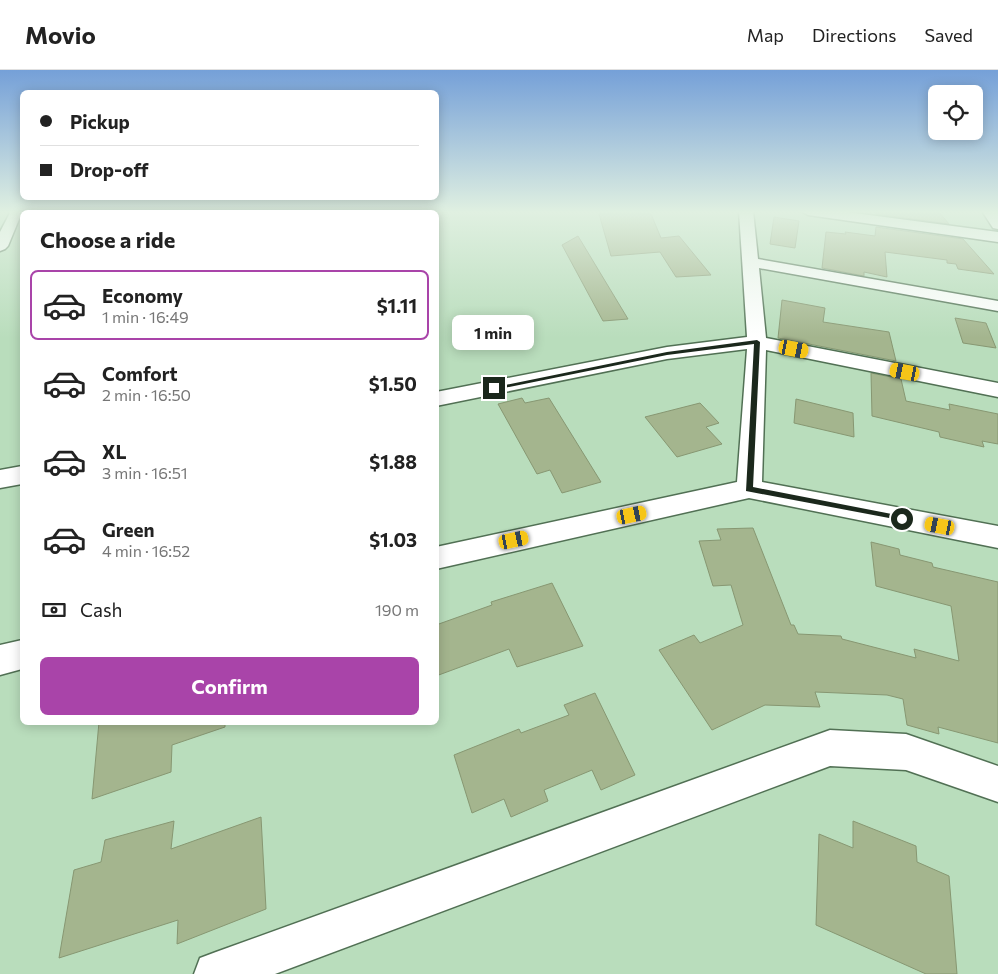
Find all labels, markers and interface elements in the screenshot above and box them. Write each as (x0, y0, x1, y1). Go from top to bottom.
text: Movio (25, 20, 96, 49)
text: Map (747, 24, 784, 46)
text: Directions (812, 24, 896, 46)
text: Saved (924, 24, 973, 46)
map controls (928, 85, 983, 140)
button: locate (928, 85, 983, 140)
text: Pickup (70, 110, 130, 133)
text: Drop-off (70, 158, 149, 181)
text: Choose a ride (40, 226, 175, 253)
icon: car (42, 283, 87, 328)
text: Economy (102, 284, 183, 307)
text: $1.11 (377, 294, 417, 317)
text: 1 min · 16:49 (102, 307, 189, 326)
callout: 1 min (453, 316, 535, 350)
text: 1 min (474, 323, 512, 342)
car (777, 339, 810, 359)
icon: car (42, 361, 87, 406)
text: Comfort (102, 362, 178, 385)
car (888, 362, 921, 382)
text: $1.50 (369, 372, 417, 395)
route end (483, 377, 505, 399)
text: 2 min · 16:50 (102, 385, 191, 404)
icon: car (42, 439, 87, 484)
text: XL (102, 440, 127, 463)
text: $1.88 (369, 450, 417, 473)
text: 3 min · 16:51 (102, 463, 188, 482)
car (615, 505, 648, 525)
route start (891, 508, 913, 530)
car (923, 516, 956, 536)
icon: car (42, 517, 87, 562)
text: Green (102, 518, 154, 541)
text: $1.03 (369, 528, 417, 551)
car (497, 530, 530, 550)
text: 4 min · 16:52 (102, 541, 190, 560)
icon: cash (40, 596, 68, 624)
text: Cash (80, 598, 122, 621)
text: 190 m (375, 600, 419, 619)
button: Confirm (40, 657, 419, 715)

